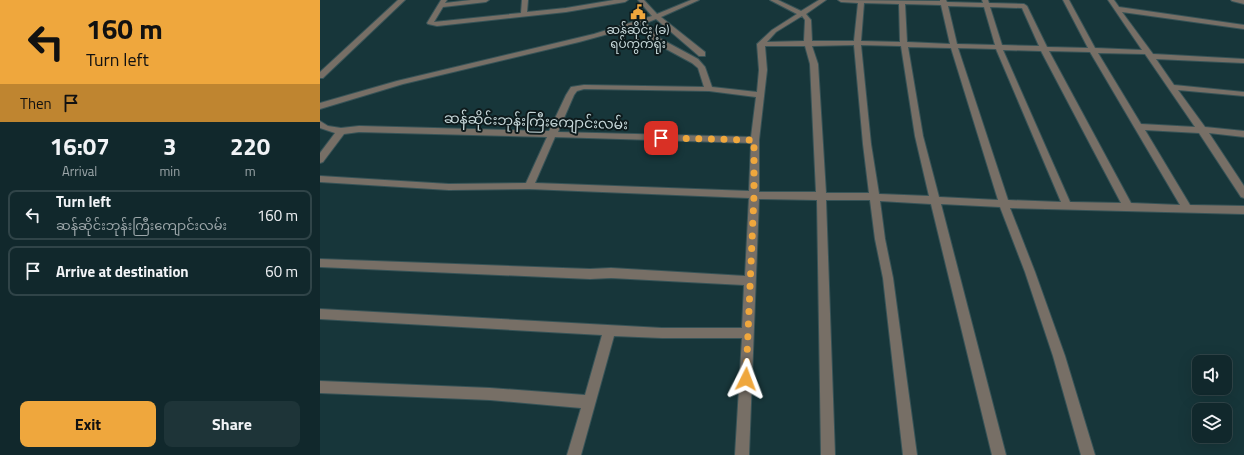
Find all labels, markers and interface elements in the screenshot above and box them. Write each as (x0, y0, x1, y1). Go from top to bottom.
public building icon: ဆန်ဆိုင်း (ခ) ရပ်ကွက်ရုံး (629, 3, 647, 21)
text: 160 m (86, 7, 163, 50)
icon: left (20, 16, 72, 68)
place label: ဆန်ဆိုင်း (ခ) ရပ်ကွက်ရုံး (607, 20, 669, 54)
text: Turn left (86, 46, 149, 73)
text: Then (20, 92, 52, 115)
icon: arrive (60, 92, 82, 114)
street label: ဆန်ဆိုင်းဘုန်းကြီးကျောင်းလမ်း (444, 107, 628, 136)
pin (644, 121, 678, 155)
icon: arrive (650, 127, 672, 149)
text: 16:07 (50, 128, 110, 164)
text: 3 (163, 128, 177, 164)
text: 220 (230, 128, 270, 164)
text: Arrival (62, 161, 97, 181)
text: min (159, 161, 180, 181)
text: m (245, 161, 256, 181)
text: Turn left (56, 190, 111, 213)
icon: left (22, 204, 44, 226)
text: 160 m (257, 204, 298, 227)
text: ဆန်ဆိုင်းဘုန်းကြီးကျောင်းလမ်း (56, 215, 227, 235)
icon: arrive (22, 260, 44, 282)
text: Arrive at destination (56, 260, 189, 283)
text: 60 m (265, 260, 298, 283)
map controls (1192, 355, 1232, 443)
button: sound (1192, 355, 1232, 395)
position arrow (725, 358, 767, 400)
button: Exit (20, 401, 156, 447)
button: Share (164, 401, 300, 447)
button: layers (1192, 403, 1232, 443)

